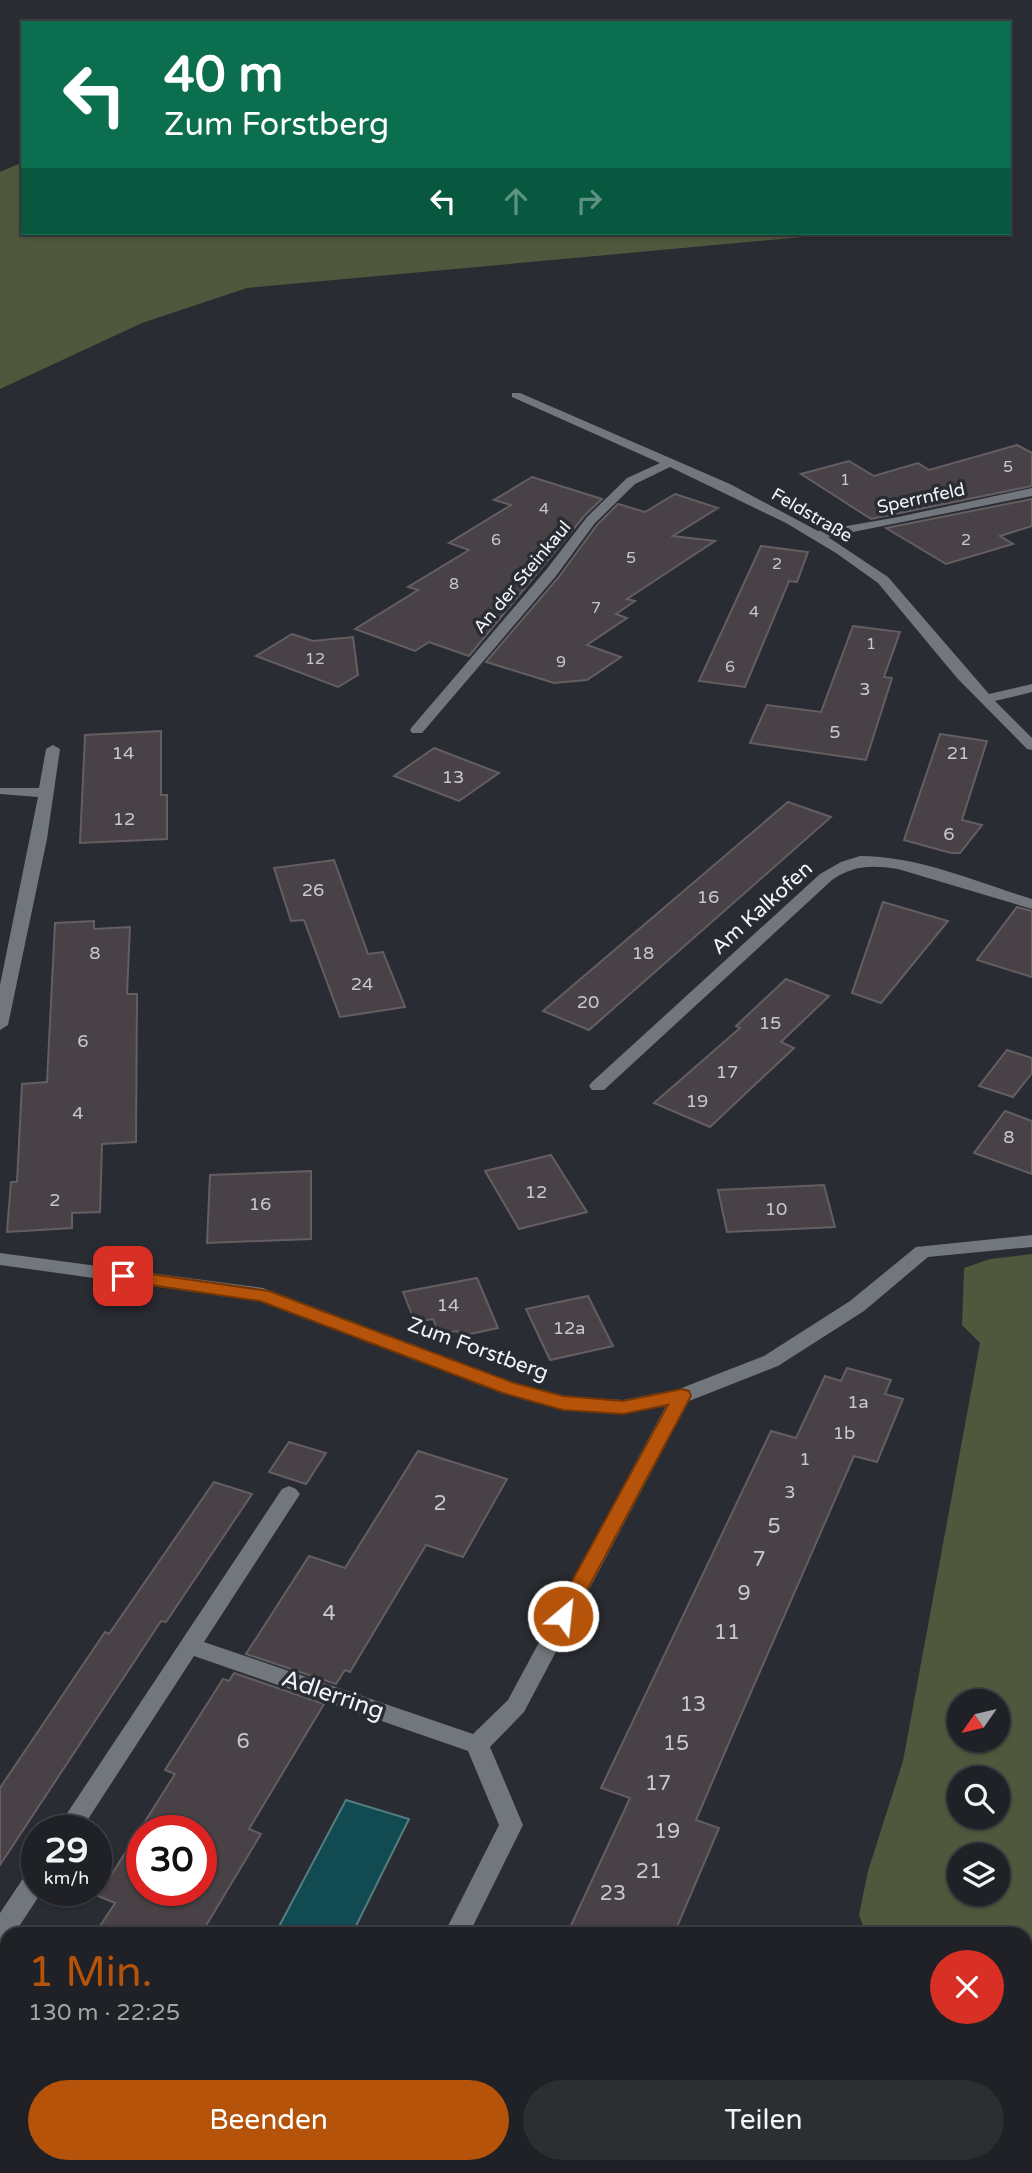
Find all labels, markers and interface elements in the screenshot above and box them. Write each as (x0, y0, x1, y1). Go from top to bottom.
text: 40 m (164, 46, 283, 105)
icon: left (49, 49, 140, 140)
text: Zum Forstberg (164, 106, 389, 144)
icon: left (424, 182, 462, 220)
icon: ahead (497, 182, 535, 220)
icon: right (570, 182, 608, 220)
house number: 5 (1003, 457, 1013, 477)
house number: 1 (840, 470, 850, 490)
street label: Sperrnfeld (875, 478, 967, 518)
street label: Feldstraße (768, 483, 856, 547)
house number: 4 (539, 499, 549, 519)
street label: An der Steinkaul (468, 516, 576, 638)
house number: 6 (491, 530, 501, 550)
house number: 2 (961, 530, 971, 550)
house number: 5 (626, 548, 636, 568)
house number: 2 (772, 554, 782, 574)
house number: 8 (449, 574, 459, 594)
house number: 7 (591, 598, 601, 618)
house number: 4 (749, 602, 759, 622)
house number: 1 (866, 634, 876, 654)
house number: 12 (305, 649, 325, 669)
house number: 9 (556, 652, 566, 672)
house number: 6 (725, 657, 735, 677)
house number: 3 (859, 678, 871, 700)
house number: 5 (829, 721, 841, 743)
house number: 14 (112, 742, 134, 764)
house number: 21 (947, 742, 969, 764)
house number: 13 (442, 766, 464, 788)
house number: 12 (113, 808, 135, 830)
house number: 6 (943, 823, 955, 845)
street label: Am Kalkofen (706, 856, 818, 960)
house number: 26 (302, 879, 324, 901)
house number: 16 (697, 886, 719, 908)
house number: 8 (89, 942, 101, 964)
house number: 18 (632, 942, 654, 964)
house number: 24 (351, 973, 373, 995)
house number: 20 (577, 991, 599, 1013)
house number: 15 (759, 1012, 781, 1034)
house number: 6 (77, 1030, 89, 1052)
house number: 17 (716, 1061, 738, 1083)
house number: 19 (686, 1090, 708, 1112)
house number: 4 (72, 1102, 84, 1124)
house number: 8 (1003, 1126, 1015, 1148)
house number: 12 (525, 1181, 547, 1203)
house number: 2 (49, 1189, 61, 1211)
house number: 16 (249, 1193, 271, 1215)
house number: 10 (765, 1198, 787, 1220)
pin (93, 1246, 153, 1306)
icon: arrive (104, 1257, 142, 1295)
house number: 14 (437, 1294, 459, 1316)
street label: Zum Forstberg (404, 1312, 552, 1386)
house number: 12a (553, 1317, 585, 1339)
house number: 1a (847, 1391, 869, 1413)
house number: 1b (833, 1422, 855, 1444)
house number: 1 (799, 1448, 811, 1470)
house number: 3 (784, 1481, 796, 1503)
house number: 2 (433, 1491, 447, 1516)
house number: 5 (767, 1514, 781, 1539)
house number: 7 (752, 1547, 766, 1572)
position arrow (526, 1579, 600, 1653)
house number: 9 (737, 1581, 751, 1606)
house number: 4 (322, 1601, 336, 1626)
house number: 11 (714, 1620, 740, 1645)
street label: Adlerring (278, 1664, 388, 1726)
north arrow (947, 1689, 1010, 1752)
map controls (947, 1689, 1010, 1906)
house number: 13 (680, 1692, 706, 1717)
house number: 6 (236, 1729, 250, 1754)
house number: 15 (663, 1731, 689, 1756)
button: search (947, 1766, 1010, 1829)
house number: 17 (645, 1771, 671, 1796)
speed limit sign: 30 (126, 1815, 217, 1906)
house number: 19 (654, 1819, 680, 1844)
text: 29 (45, 1830, 88, 1872)
button: layers (947, 1843, 1010, 1906)
house number: 21 (636, 1859, 662, 1884)
text: km/h (44, 1867, 89, 1889)
house number: 23 (600, 1881, 626, 1906)
text: 1 Min. (28, 1947, 152, 1998)
button: close (930, 1950, 1004, 2024)
text: 130 m · 22:25 (28, 1999, 180, 2027)
button: Beenden (28, 2080, 509, 2160)
button: Teilen (523, 2080, 1004, 2160)

